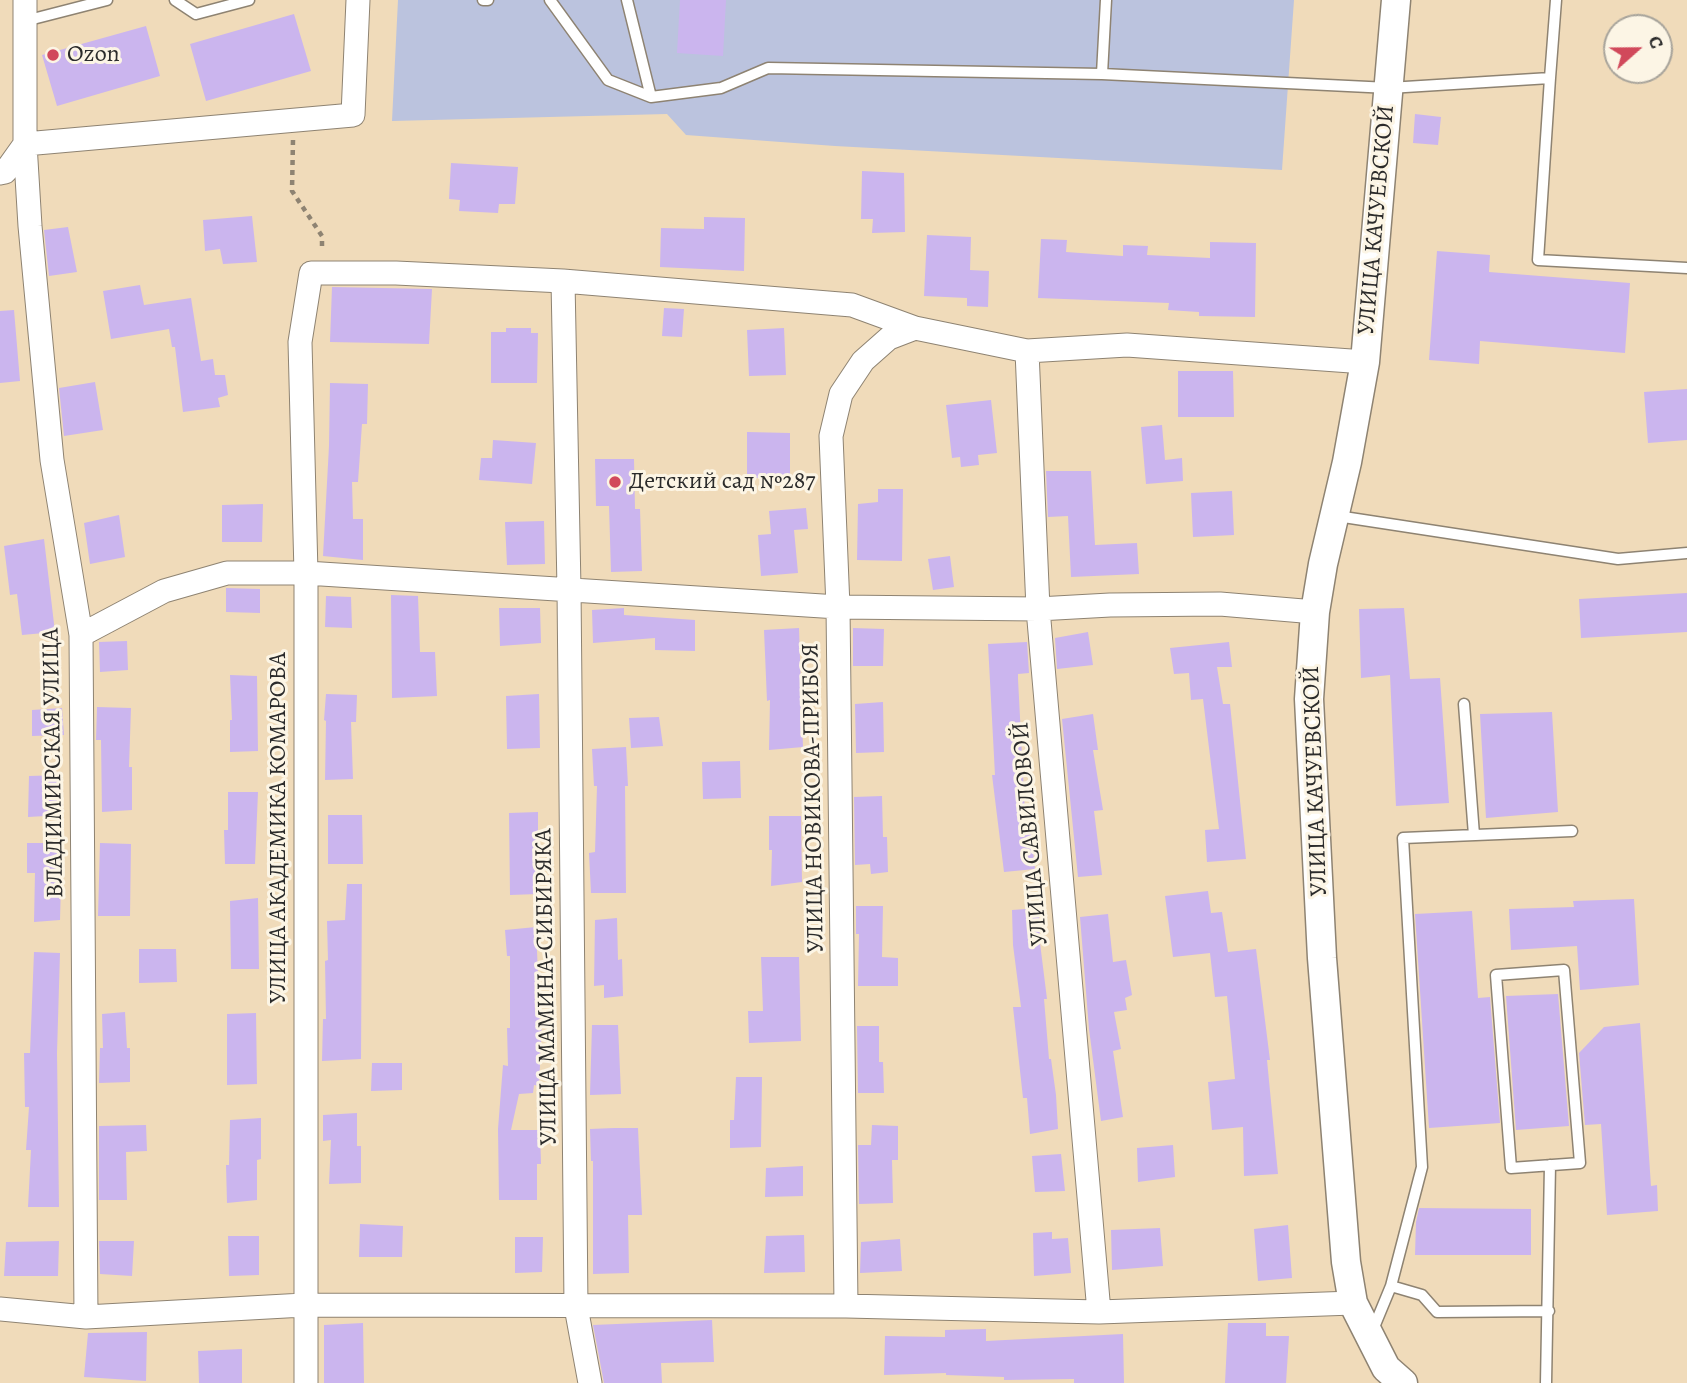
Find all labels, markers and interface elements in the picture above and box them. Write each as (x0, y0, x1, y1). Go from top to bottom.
north arrow (1603, 14, 1673, 84)
text: С (1642, 32, 1670, 52)
place label: Ozon (67, 41, 120, 69)
marker: Ozon (45, 47, 61, 63)
street label: УЛИЦА КАЧУЕВСКОЙ (1353, 104, 1401, 336)
place label: Детский сад №287 (629, 468, 815, 496)
marker: Детский сад №287 (607, 474, 623, 490)
street label: ВЛАДИМИРСКАЯ УЛИЦА (37, 628, 71, 898)
street label: УЛИЦА НОВИКОВА-ПРИБОЯ (797, 643, 831, 953)
street label: УЛИЦА АКАДЕМИКА КОМАРОВА (265, 652, 293, 1004)
street label: УЛИЦА КАЧУЕВСКОЙ (1298, 665, 1334, 897)
street label: УЛИЦА САВИЛОВОЙ (1007, 721, 1055, 947)
street label: УЛИЦА МАМИНА-СИБИРЯКА (530, 828, 564, 1146)

